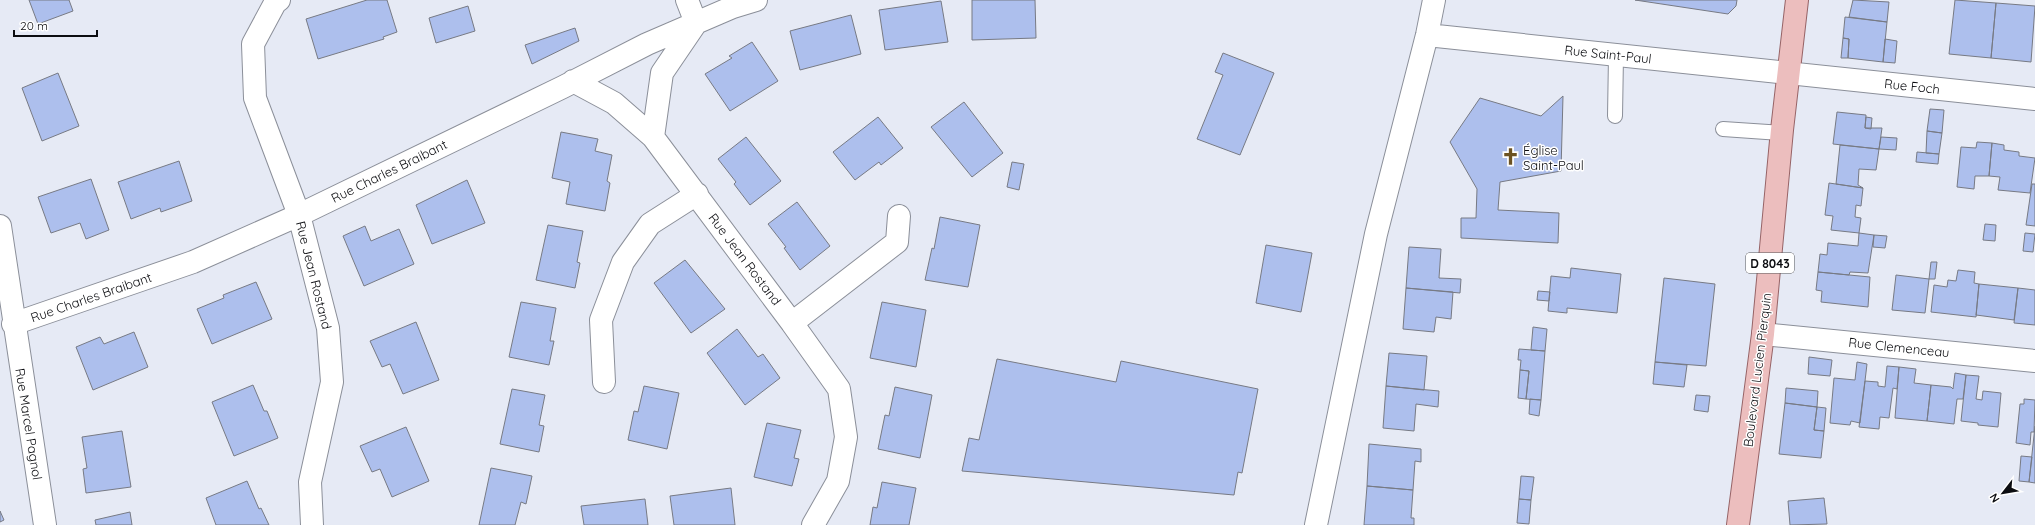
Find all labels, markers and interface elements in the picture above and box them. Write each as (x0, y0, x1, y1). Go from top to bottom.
scale bar (14, 12, 97, 38)
text: 20 m (20, 18, 48, 33)
street label: Rue Saint-Paul (1564, 41, 1652, 67)
street label: Rue Foch (1883, 75, 1941, 97)
street label: Rue Charles Braibant (328, 136, 450, 206)
place label: Église Saint-Paul (1523, 142, 1584, 173)
church icon: Église Saint-Paul (1500, 147, 1520, 167)
street label: Rue Jean Rostand (705, 210, 785, 308)
street label: Rue Jean Rostand (293, 219, 335, 331)
road number: D 8043 (1746, 253, 1794, 273)
street label: Rue Charles Braibant (28, 269, 154, 325)
street label: Boulevard Lucien Pierquin (1740, 292, 1774, 448)
street label: Rue Clemenceau (1848, 334, 1950, 360)
street label: Rue Marcel Pagnol (12, 367, 46, 481)
north arrow (1983, 473, 2023, 513)
text: N (1986, 491, 2003, 505)

